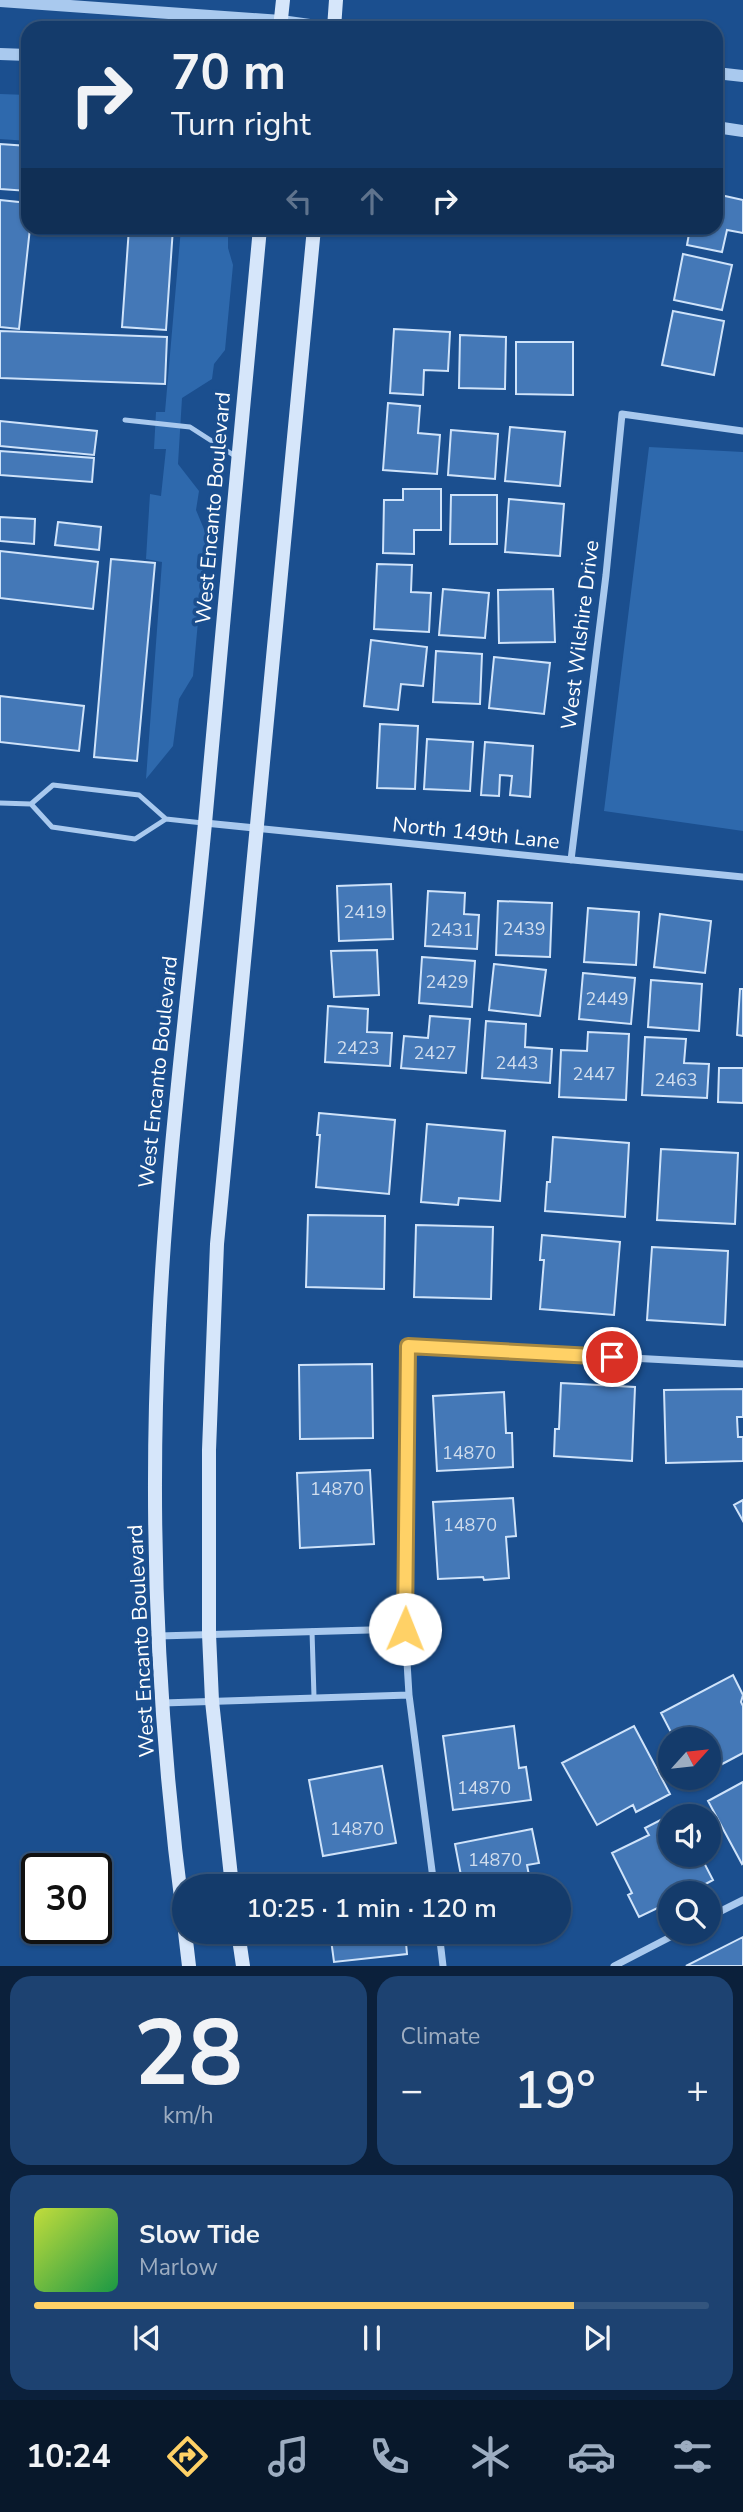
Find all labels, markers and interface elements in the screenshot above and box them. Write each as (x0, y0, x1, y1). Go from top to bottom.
text: 70 m (171, 39, 286, 106)
icon: right (56, 49, 147, 140)
text: Turn right (171, 103, 311, 146)
icon: left (280, 182, 318, 220)
icon: ahead (353, 182, 391, 220)
icon: right (426, 182, 464, 220)
street label: West Encanto Boulevard (189, 391, 237, 625)
street label: West Wilshire Drive (554, 539, 606, 731)
street label: North 149th Lane (391, 810, 561, 856)
house number: 2419 (343, 900, 387, 924)
house number: 2439 (502, 917, 546, 941)
house number: 2431 (430, 918, 474, 942)
street label: West Encanto Boulevard (132, 955, 184, 1189)
house number: 2429 (425, 970, 469, 994)
house number: 2449 (585, 987, 629, 1011)
house number: 2423 (336, 1036, 380, 1060)
house number: 2427 (413, 1041, 457, 1065)
house number: 2443 (495, 1051, 539, 1075)
house number: 2447 (572, 1062, 616, 1086)
house number: 2463 (654, 1068, 698, 1092)
pin (582, 1327, 642, 1387)
icon: arrive (593, 1338, 631, 1376)
house number: 14870 (442, 1441, 496, 1465)
house number: 14870 (310, 1477, 364, 1501)
house number: 14870 (443, 1513, 497, 1537)
street label: West Encanto Boulevard (121, 1524, 161, 1758)
position arrow (368, 1592, 442, 1666)
north arrow (658, 1727, 721, 1790)
map controls (658, 1727, 721, 1944)
house number: 14870 (457, 1776, 511, 1800)
button: sound (658, 1804, 721, 1867)
house number: 14870 (330, 1817, 384, 1841)
house number: 14870 (468, 1848, 522, 1872)
speed limit sign: 30 (21, 1853, 112, 1944)
button: search (658, 1881, 721, 1944)
text: 10:25 · 1 min · 120 m (246, 1891, 497, 1926)
text: 28 (134, 1992, 243, 2116)
text: Climate (401, 2021, 480, 2052)
text: 19° (514, 2055, 596, 2126)
text: − (401, 2065, 423, 2116)
text: + (686, 2065, 709, 2116)
text: km/h (163, 2100, 214, 2131)
text: Slow Tide (139, 2217, 260, 2252)
text: Marlow (139, 2252, 218, 2283)
icon: previous (128, 2319, 166, 2357)
icon: pause (353, 2319, 391, 2357)
icon: next (578, 2319, 616, 2357)
icon: directions (163, 2432, 212, 2481)
icon: music (264, 2432, 313, 2481)
icon: phone (365, 2432, 414, 2481)
icon: climate (466, 2432, 515, 2481)
icon: car (567, 2432, 616, 2481)
icon: filters (668, 2432, 717, 2481)
text: 10:24 (26, 2435, 111, 2478)

